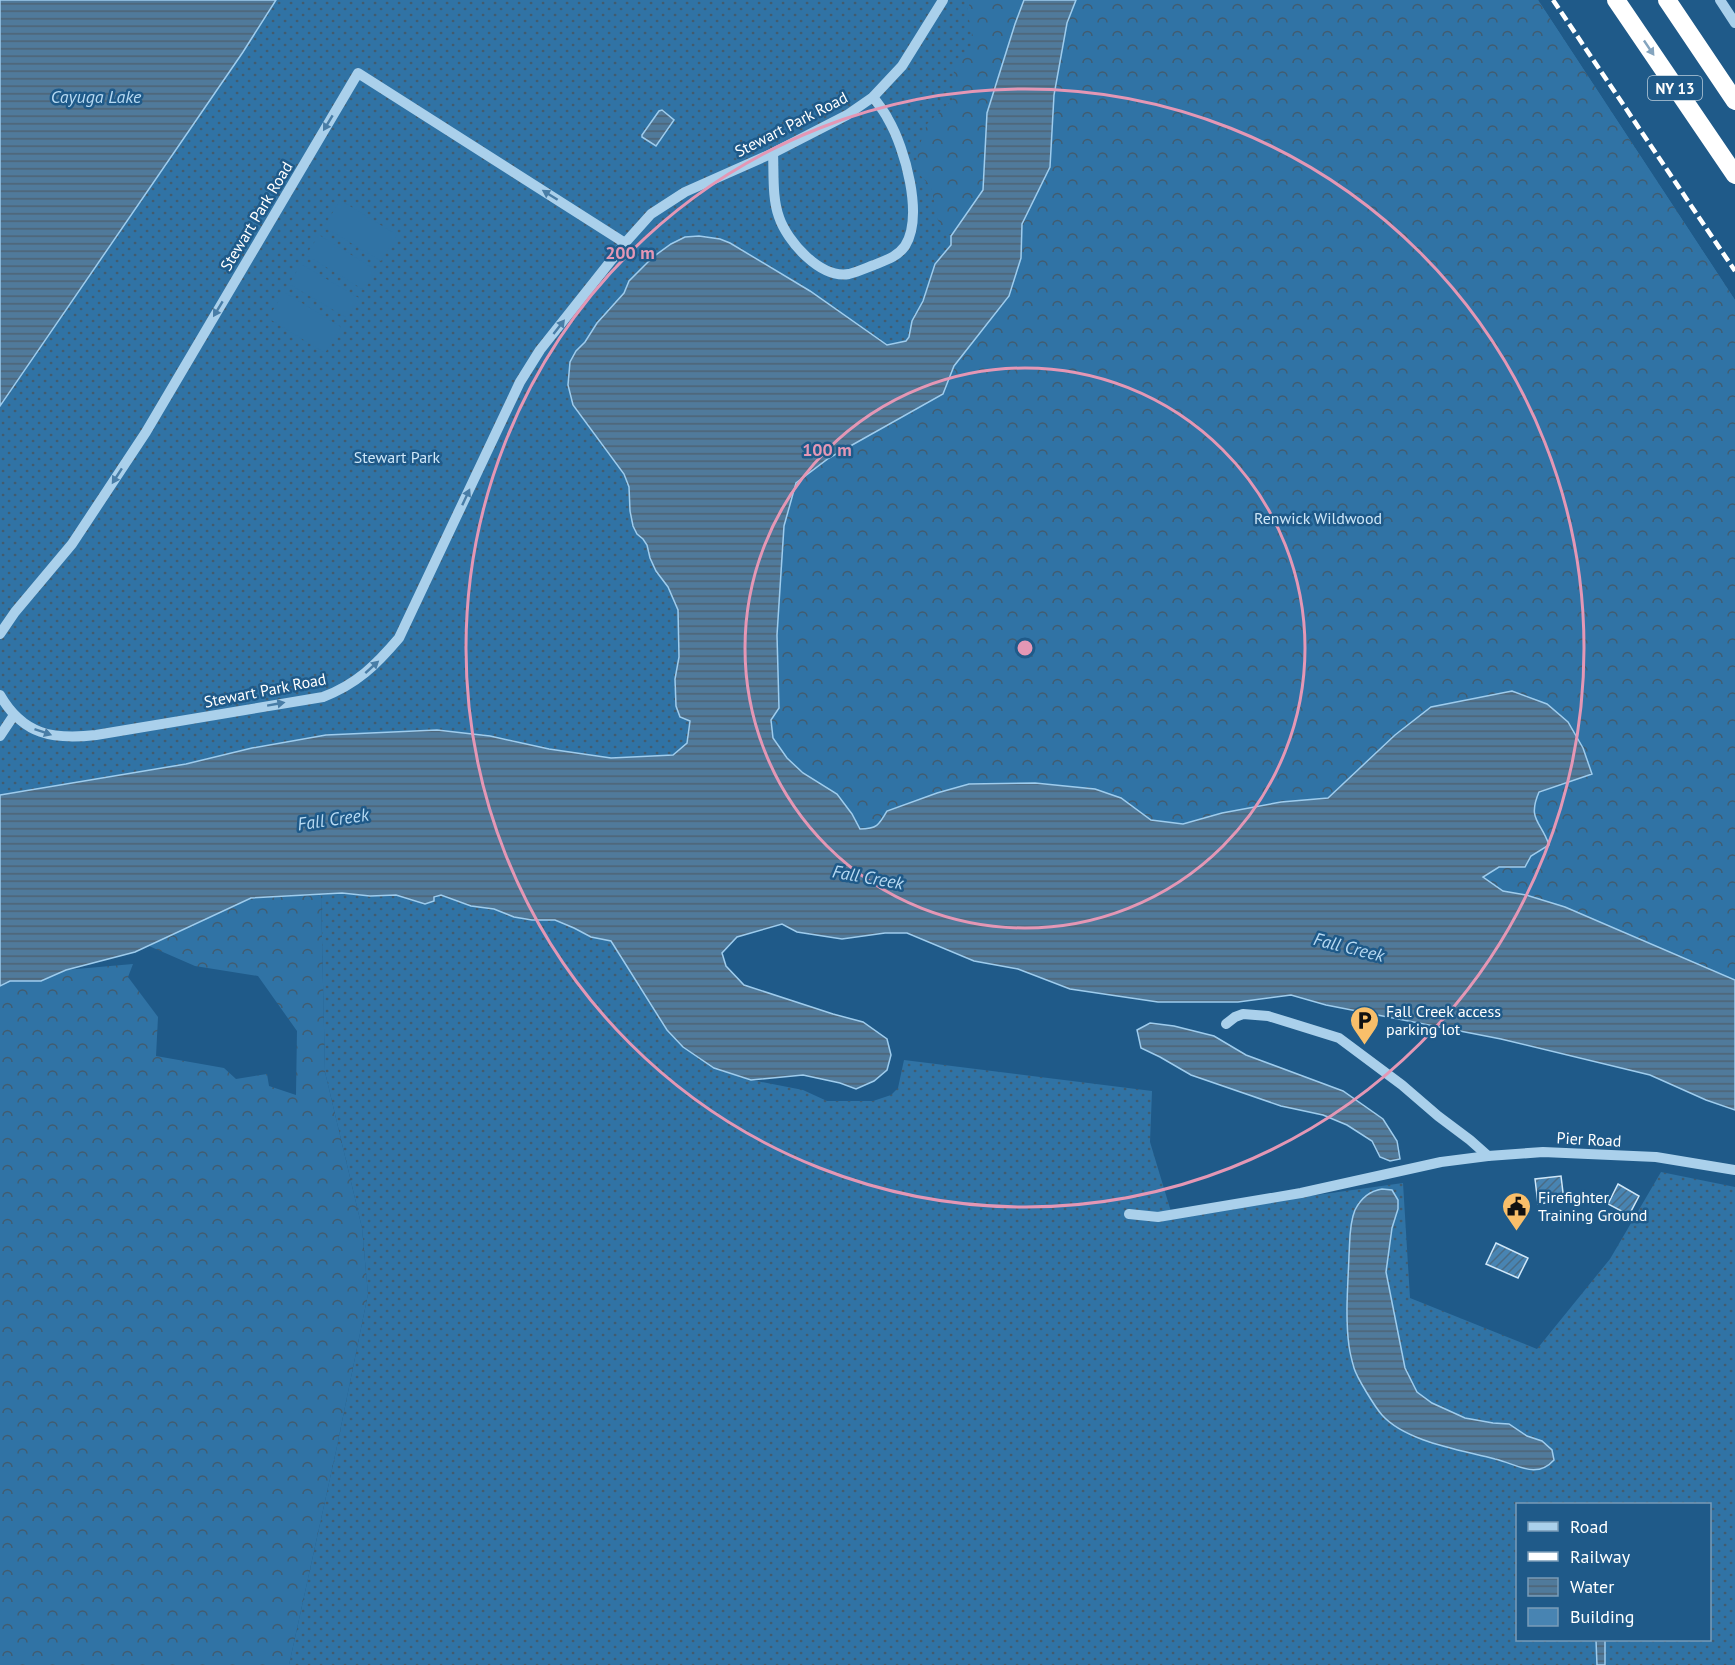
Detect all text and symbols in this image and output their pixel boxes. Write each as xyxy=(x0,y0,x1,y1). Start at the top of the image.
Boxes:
one-way arrow xyxy=(1643,40,1655,56)
road number: NY 13 xyxy=(1648,76,1702,100)
water label: Cayuga Lake xyxy=(51,85,142,108)
street label: Stewart Park Road xyxy=(731,87,851,161)
one-way arrow xyxy=(323,115,333,132)
street label: Stewart Park Road xyxy=(215,158,297,274)
one-way arrow xyxy=(542,190,558,201)
text: 200 m xyxy=(605,241,655,264)
one-way arrow xyxy=(213,301,224,317)
one-way arrow xyxy=(552,319,564,334)
text: 100 m xyxy=(802,438,852,461)
park label: Stewart Park xyxy=(354,447,441,467)
one-way arrow xyxy=(112,468,123,484)
one-way arrow xyxy=(461,489,470,506)
park label: Renwick Wildwood xyxy=(1254,508,1382,528)
centre of rings xyxy=(1015,638,1035,658)
one-way arrow xyxy=(365,660,379,674)
street label: Stewart Park Road xyxy=(202,668,328,712)
one-way arrow xyxy=(267,700,286,709)
one-way arrow xyxy=(34,727,52,737)
water label: Fall Creek xyxy=(296,802,371,835)
water label: Fall Creek xyxy=(831,859,906,895)
water label: Fall Creek xyxy=(1311,927,1388,967)
place label: Fall Creek access parking lot xyxy=(1386,1001,1501,1039)
parking icon: Fall Creek access parking lot xyxy=(1349,1004,1381,1046)
street label: Pier Road xyxy=(1556,1127,1622,1151)
place label: Firefighter Training Ground xyxy=(1538,1187,1647,1225)
public building icon: Firefighter Training Ground xyxy=(1501,1190,1533,1232)
legend xyxy=(1516,1503,1711,1641)
text: Road xyxy=(1570,1515,1608,1538)
text: Railway xyxy=(1570,1545,1631,1568)
text: Water xyxy=(1570,1575,1614,1598)
text: Building xyxy=(1570,1605,1634,1628)

